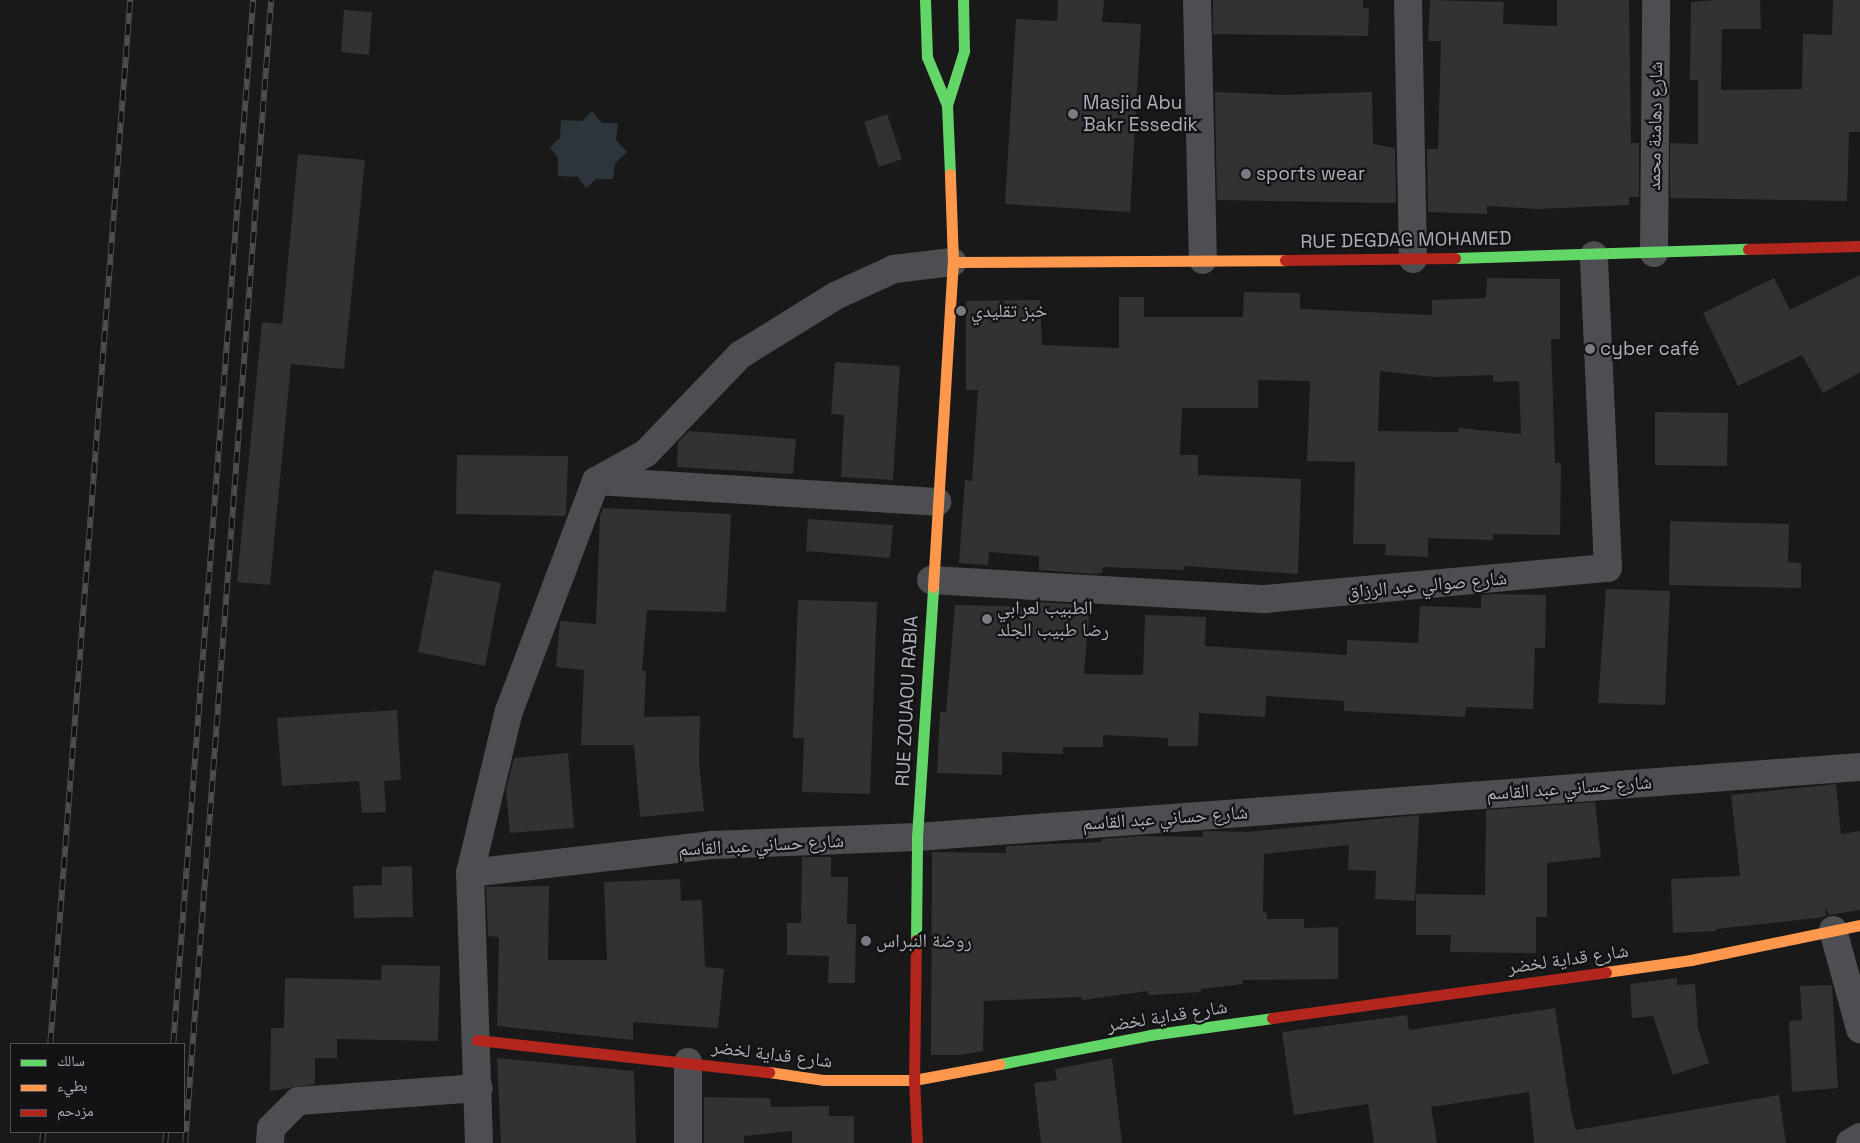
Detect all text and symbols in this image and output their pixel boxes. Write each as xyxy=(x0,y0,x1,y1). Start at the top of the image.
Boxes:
street label: شارع دهامنة محمد xyxy=(1642,61,1668,191)
place label: Masjid Abu Bakr Essedik xyxy=(1083,92,1198,136)
marker: Masjid Abu Bakr Essedik xyxy=(1067,108,1079,120)
place label: sports wear xyxy=(1256,163,1365,185)
marker: sports wear xyxy=(1240,168,1252,180)
street label: RUE DEGDAG MOHAMED xyxy=(1300,227,1512,253)
place label: خبز تقليدي xyxy=(971,300,1047,322)
marker: خبز تقليدي xyxy=(955,305,967,317)
place label: cyber café xyxy=(1600,338,1699,360)
marker: cyber café xyxy=(1584,343,1596,355)
street label: شارع صوالي عبد الرزاق xyxy=(1346,567,1508,603)
place label: الطبيب لعرابي رضا طبيب الجلد xyxy=(997,597,1109,641)
marker: الطبيب لعرابي رضا طبيب الجلد xyxy=(981,613,993,625)
street label: RUE ZOUAOU RABIA xyxy=(891,615,923,787)
street label: شارع حساني عبد القاسم xyxy=(1485,771,1653,805)
street label: شارع حساني عبد القاسم xyxy=(1081,801,1249,835)
street label: شارع حساني عبد القاسم xyxy=(678,829,844,861)
place label: روضة النبراس xyxy=(876,930,972,952)
marker: روضة النبراس xyxy=(860,935,872,947)
street label: شارع قداية لخضر xyxy=(1506,939,1630,979)
street label: شارع قداية لخضر xyxy=(1105,995,1229,1037)
street label: شارع قداية لخضر xyxy=(710,1035,834,1073)
legend xyxy=(10,1043,185,1133)
text: سالك xyxy=(57,1051,85,1070)
text: بطيء xyxy=(57,1076,87,1095)
text: مزدحم xyxy=(57,1101,94,1120)

